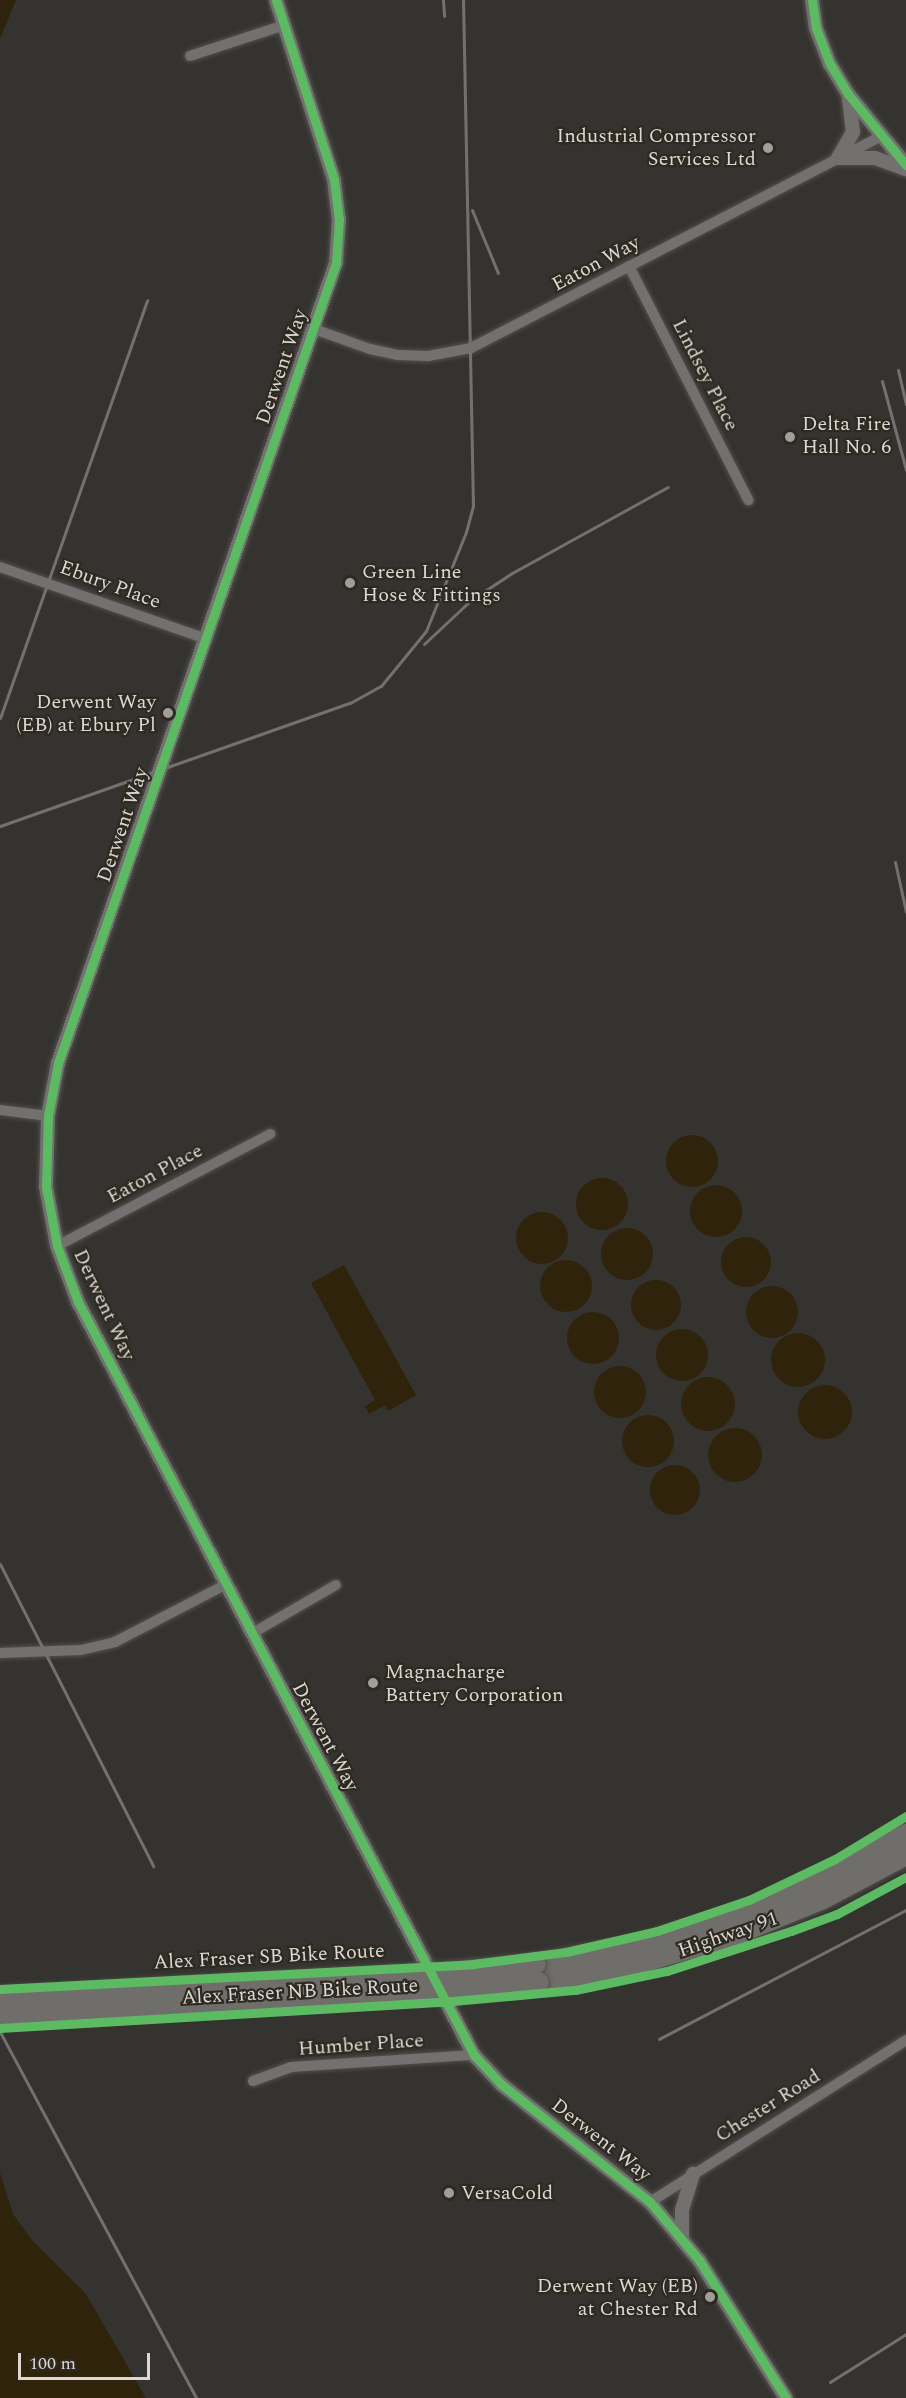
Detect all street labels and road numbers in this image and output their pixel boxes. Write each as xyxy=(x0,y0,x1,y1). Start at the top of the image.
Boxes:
street label: Eaton Way xyxy=(548,231,644,297)
street label: Derwent Way xyxy=(251,306,313,428)
street label: Lindsey Place xyxy=(667,315,743,435)
street label: Ebury Place xyxy=(56,556,164,614)
street label: Derwent Way xyxy=(92,764,154,886)
street label: Eaton Place xyxy=(103,1139,207,1209)
street label: Derwent Way xyxy=(68,1246,140,1364)
street label: Derwent Way xyxy=(286,1678,364,1796)
street label: Highway 91 xyxy=(675,1907,781,1963)
street label: Alex Fraser SB Bike Route xyxy=(153,1939,385,1975)
street label: Alex Fraser NB Bike Route xyxy=(181,1974,419,2010)
street label: Humber Place xyxy=(297,2029,425,2061)
street label: Chester Road xyxy=(711,2064,825,2148)
street label: Derwent Way xyxy=(546,2094,656,2186)

